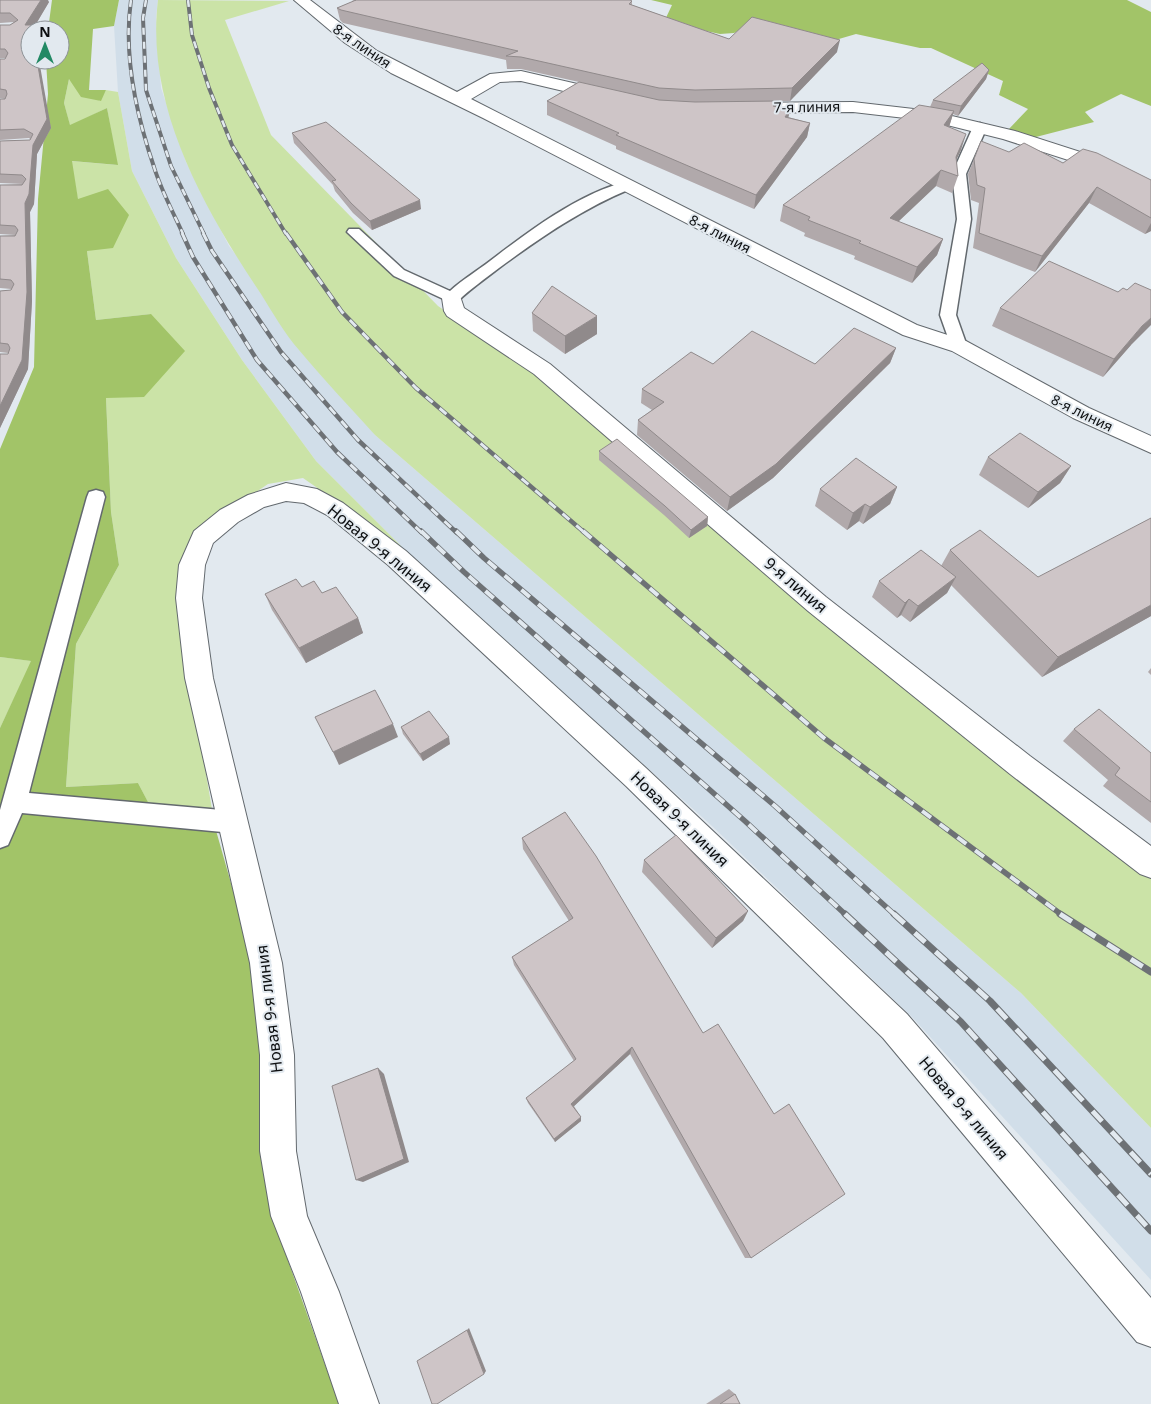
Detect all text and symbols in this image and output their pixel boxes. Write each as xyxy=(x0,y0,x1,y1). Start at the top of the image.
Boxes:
street label: 8-я линия xyxy=(329,19,395,72)
north arrow xyxy=(20,20,70,70)
text: N xyxy=(39,22,51,41)
street label: 7-я линия xyxy=(774,96,840,117)
street label: 8-я линия xyxy=(686,210,754,257)
street label: 8-я линия xyxy=(1048,389,1116,436)
street label: Новая 9-я линия xyxy=(323,499,437,597)
street label: 9-я линия xyxy=(760,552,832,618)
street label: Новая 9-я линия xyxy=(626,766,734,872)
street label: Новая 9-я линия xyxy=(250,944,288,1074)
street label: Новая 9-я линия xyxy=(914,1052,1014,1164)

